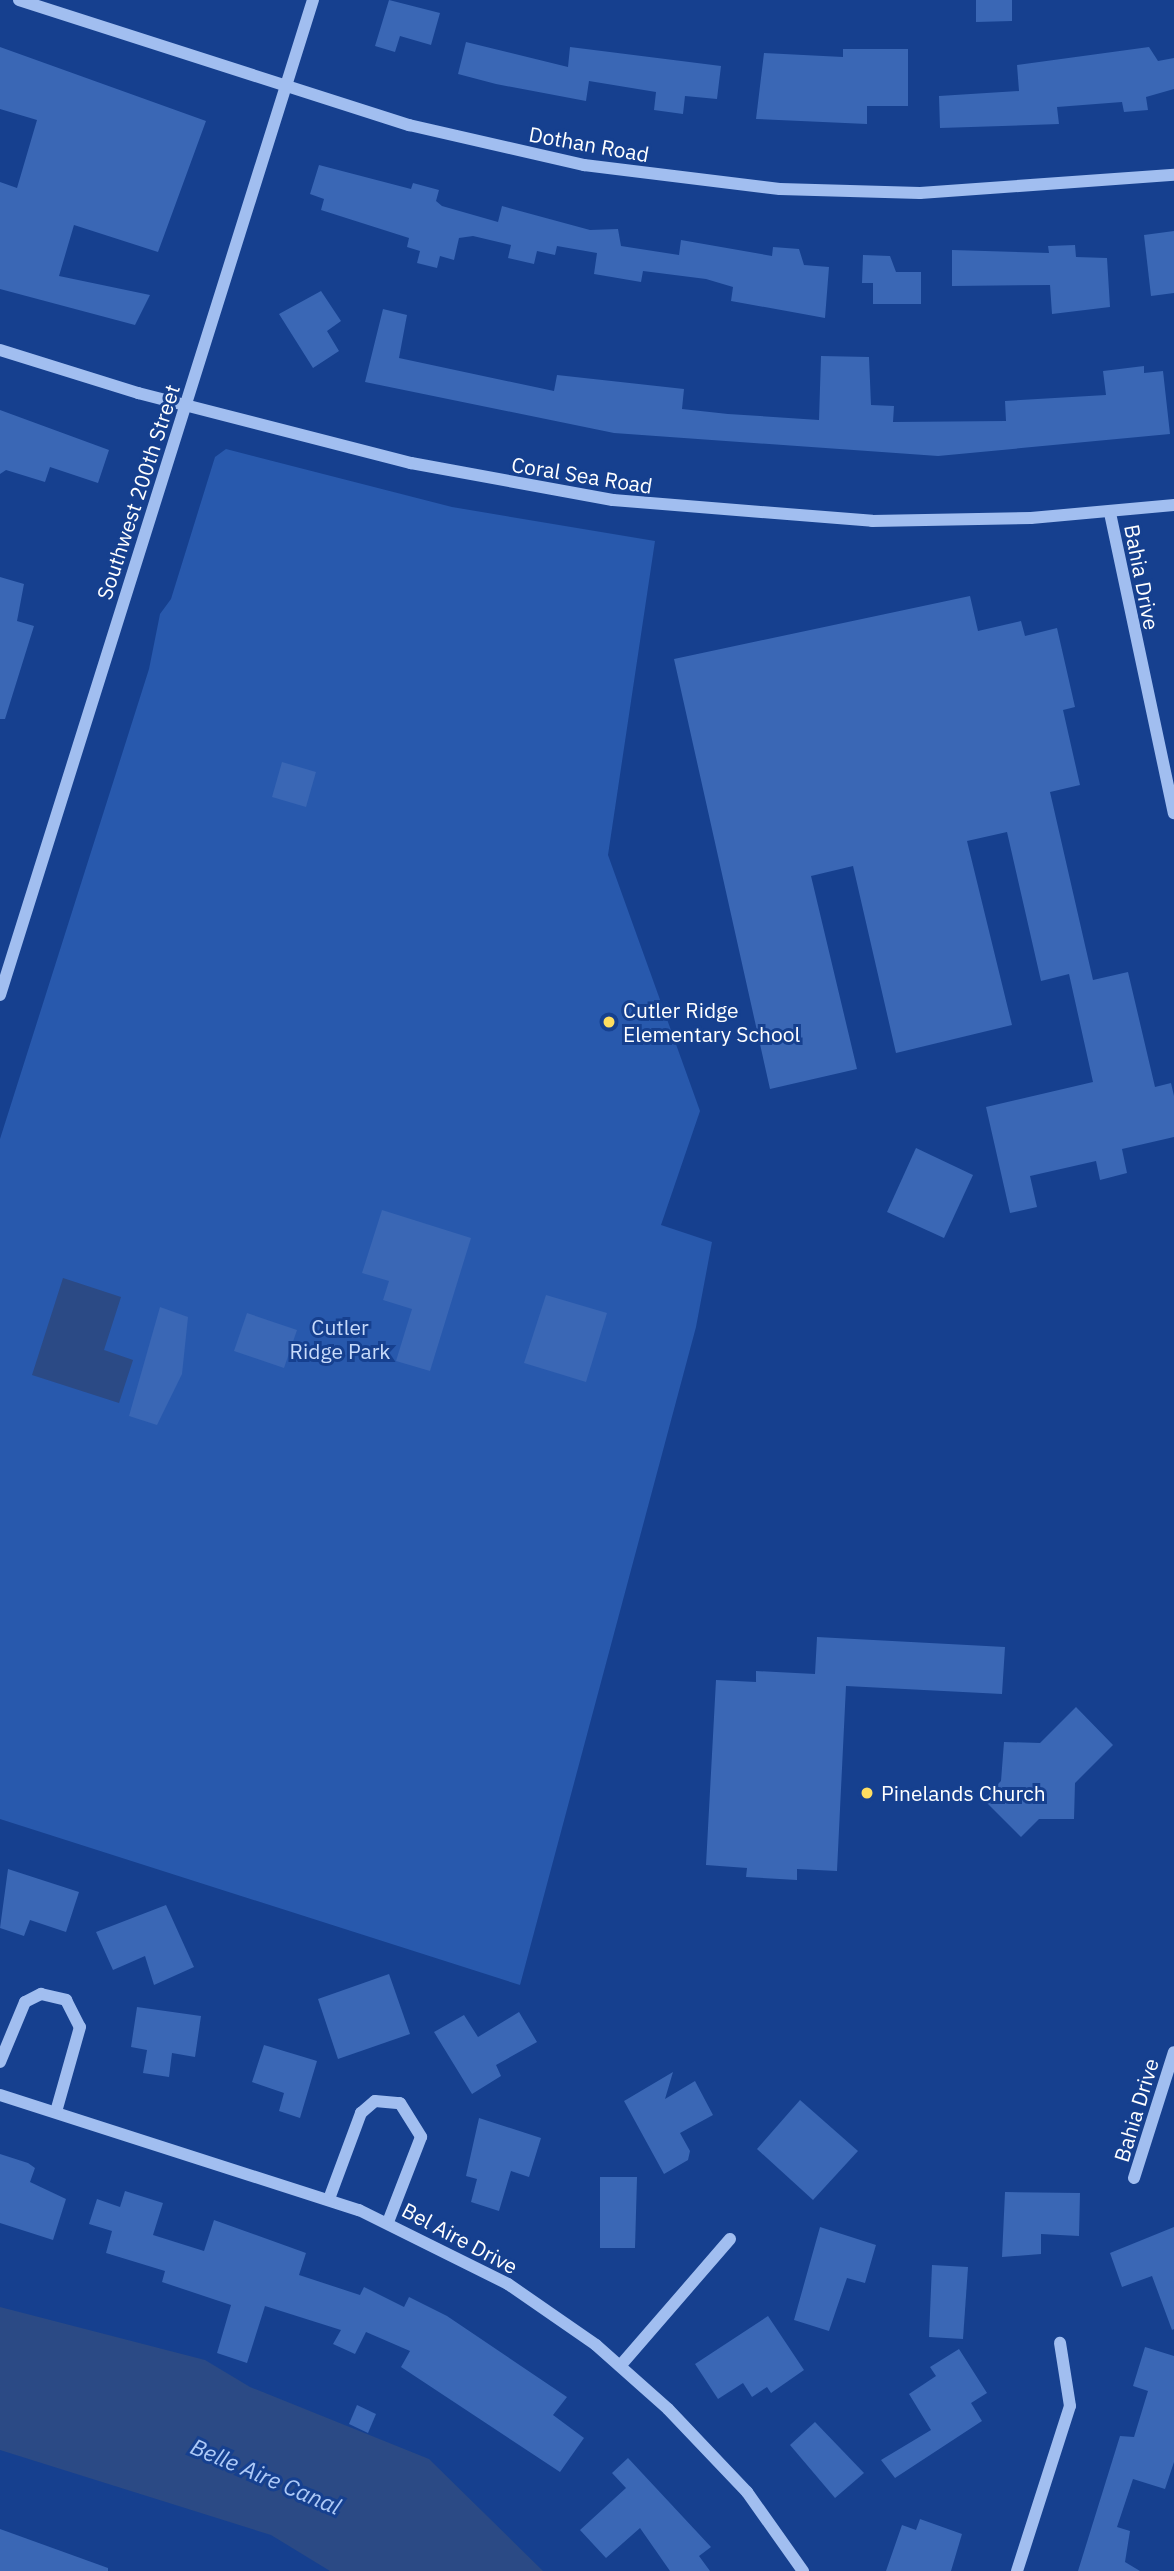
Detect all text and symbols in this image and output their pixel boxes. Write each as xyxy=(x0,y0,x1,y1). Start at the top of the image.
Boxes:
street label: Dothan Road xyxy=(527,121,651,167)
street label: Southwest 200th Street xyxy=(91,381,185,603)
street label: Coral Sea Road xyxy=(510,451,654,499)
street label: Bahia Drive xyxy=(1119,522,1165,632)
place label: Cutler Ridge Elementary School xyxy=(623,997,800,1047)
marker: Cutler Ridge Elementary School xyxy=(601,1014,617,1030)
park label: Cutler Ridge Park xyxy=(290,1314,390,1364)
place label: Pinelands Church xyxy=(881,1780,1046,1806)
marker: Pinelands Church xyxy=(859,1785,875,1801)
street label: Bahia Drive xyxy=(1108,2055,1164,2165)
street label: Bel Aire Drive xyxy=(398,2197,522,2279)
water label: Belle Aire Canal xyxy=(187,2432,345,2520)

